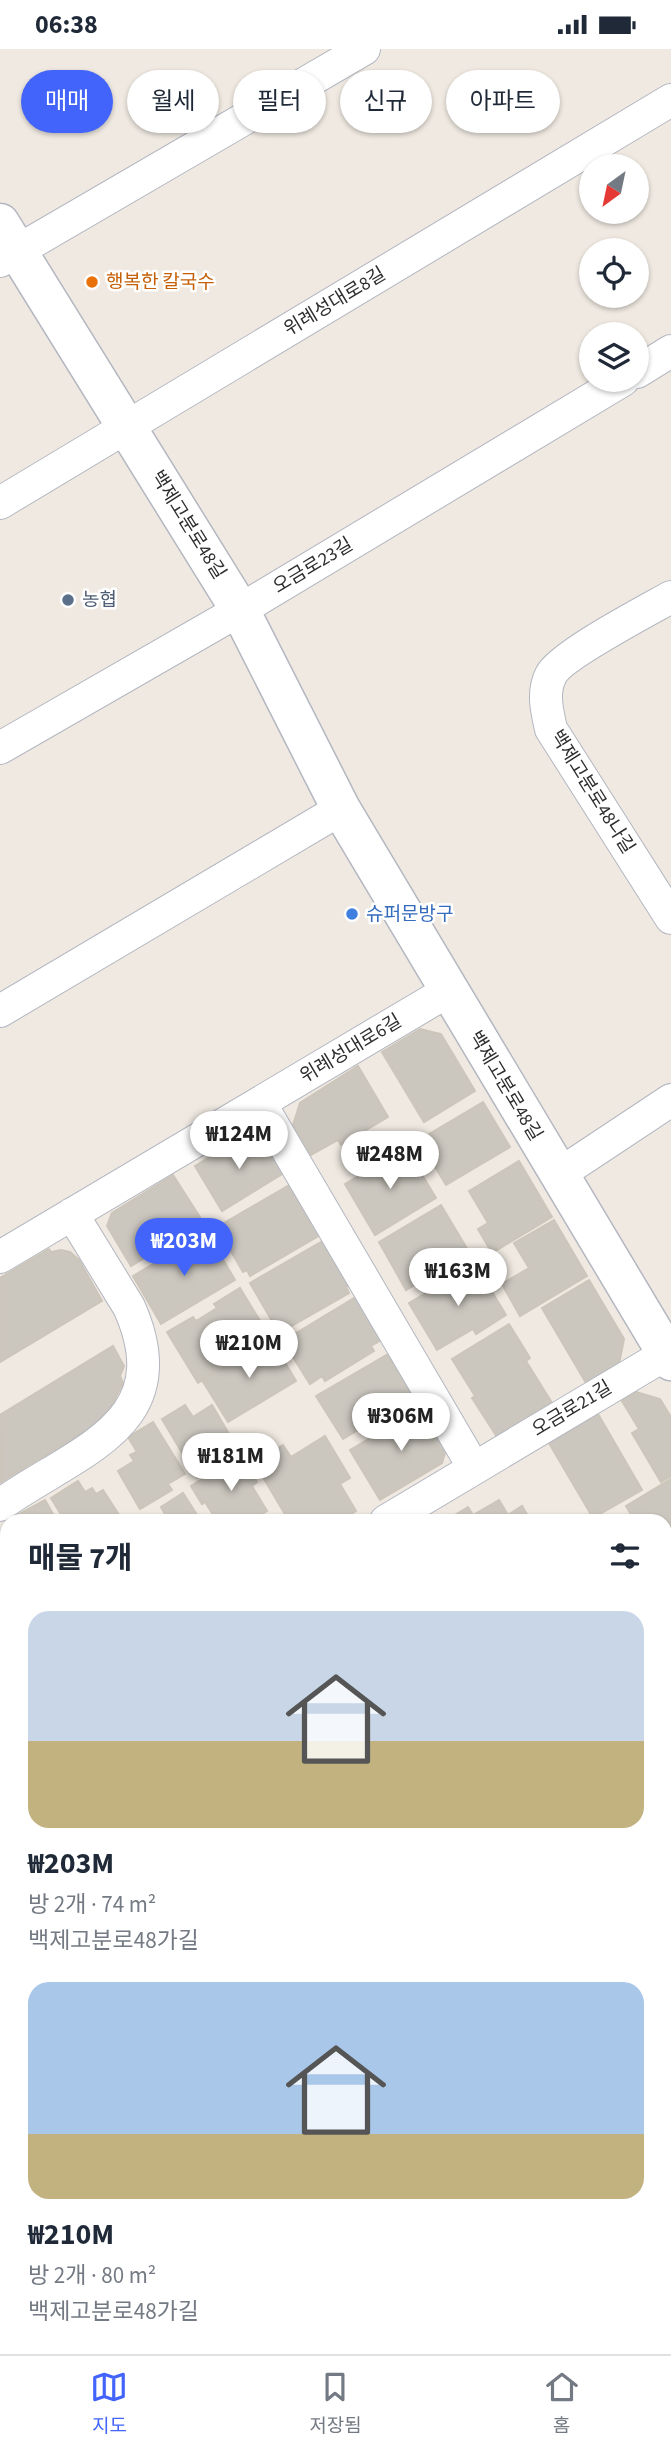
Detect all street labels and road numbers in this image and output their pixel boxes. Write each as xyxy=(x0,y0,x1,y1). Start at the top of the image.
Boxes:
street label: 위례성대로8길 xyxy=(279,261,391,343)
street label: 백제고분로48길 xyxy=(144,465,232,585)
street label: 오금로23길 xyxy=(268,532,358,600)
street label: 백제고분로48나길 xyxy=(543,725,641,859)
street label: 위례성대로6길 xyxy=(295,1008,407,1090)
street label: 백제고분로48길 xyxy=(462,1026,548,1146)
street label: 오금로21길 xyxy=(527,1375,617,1443)

